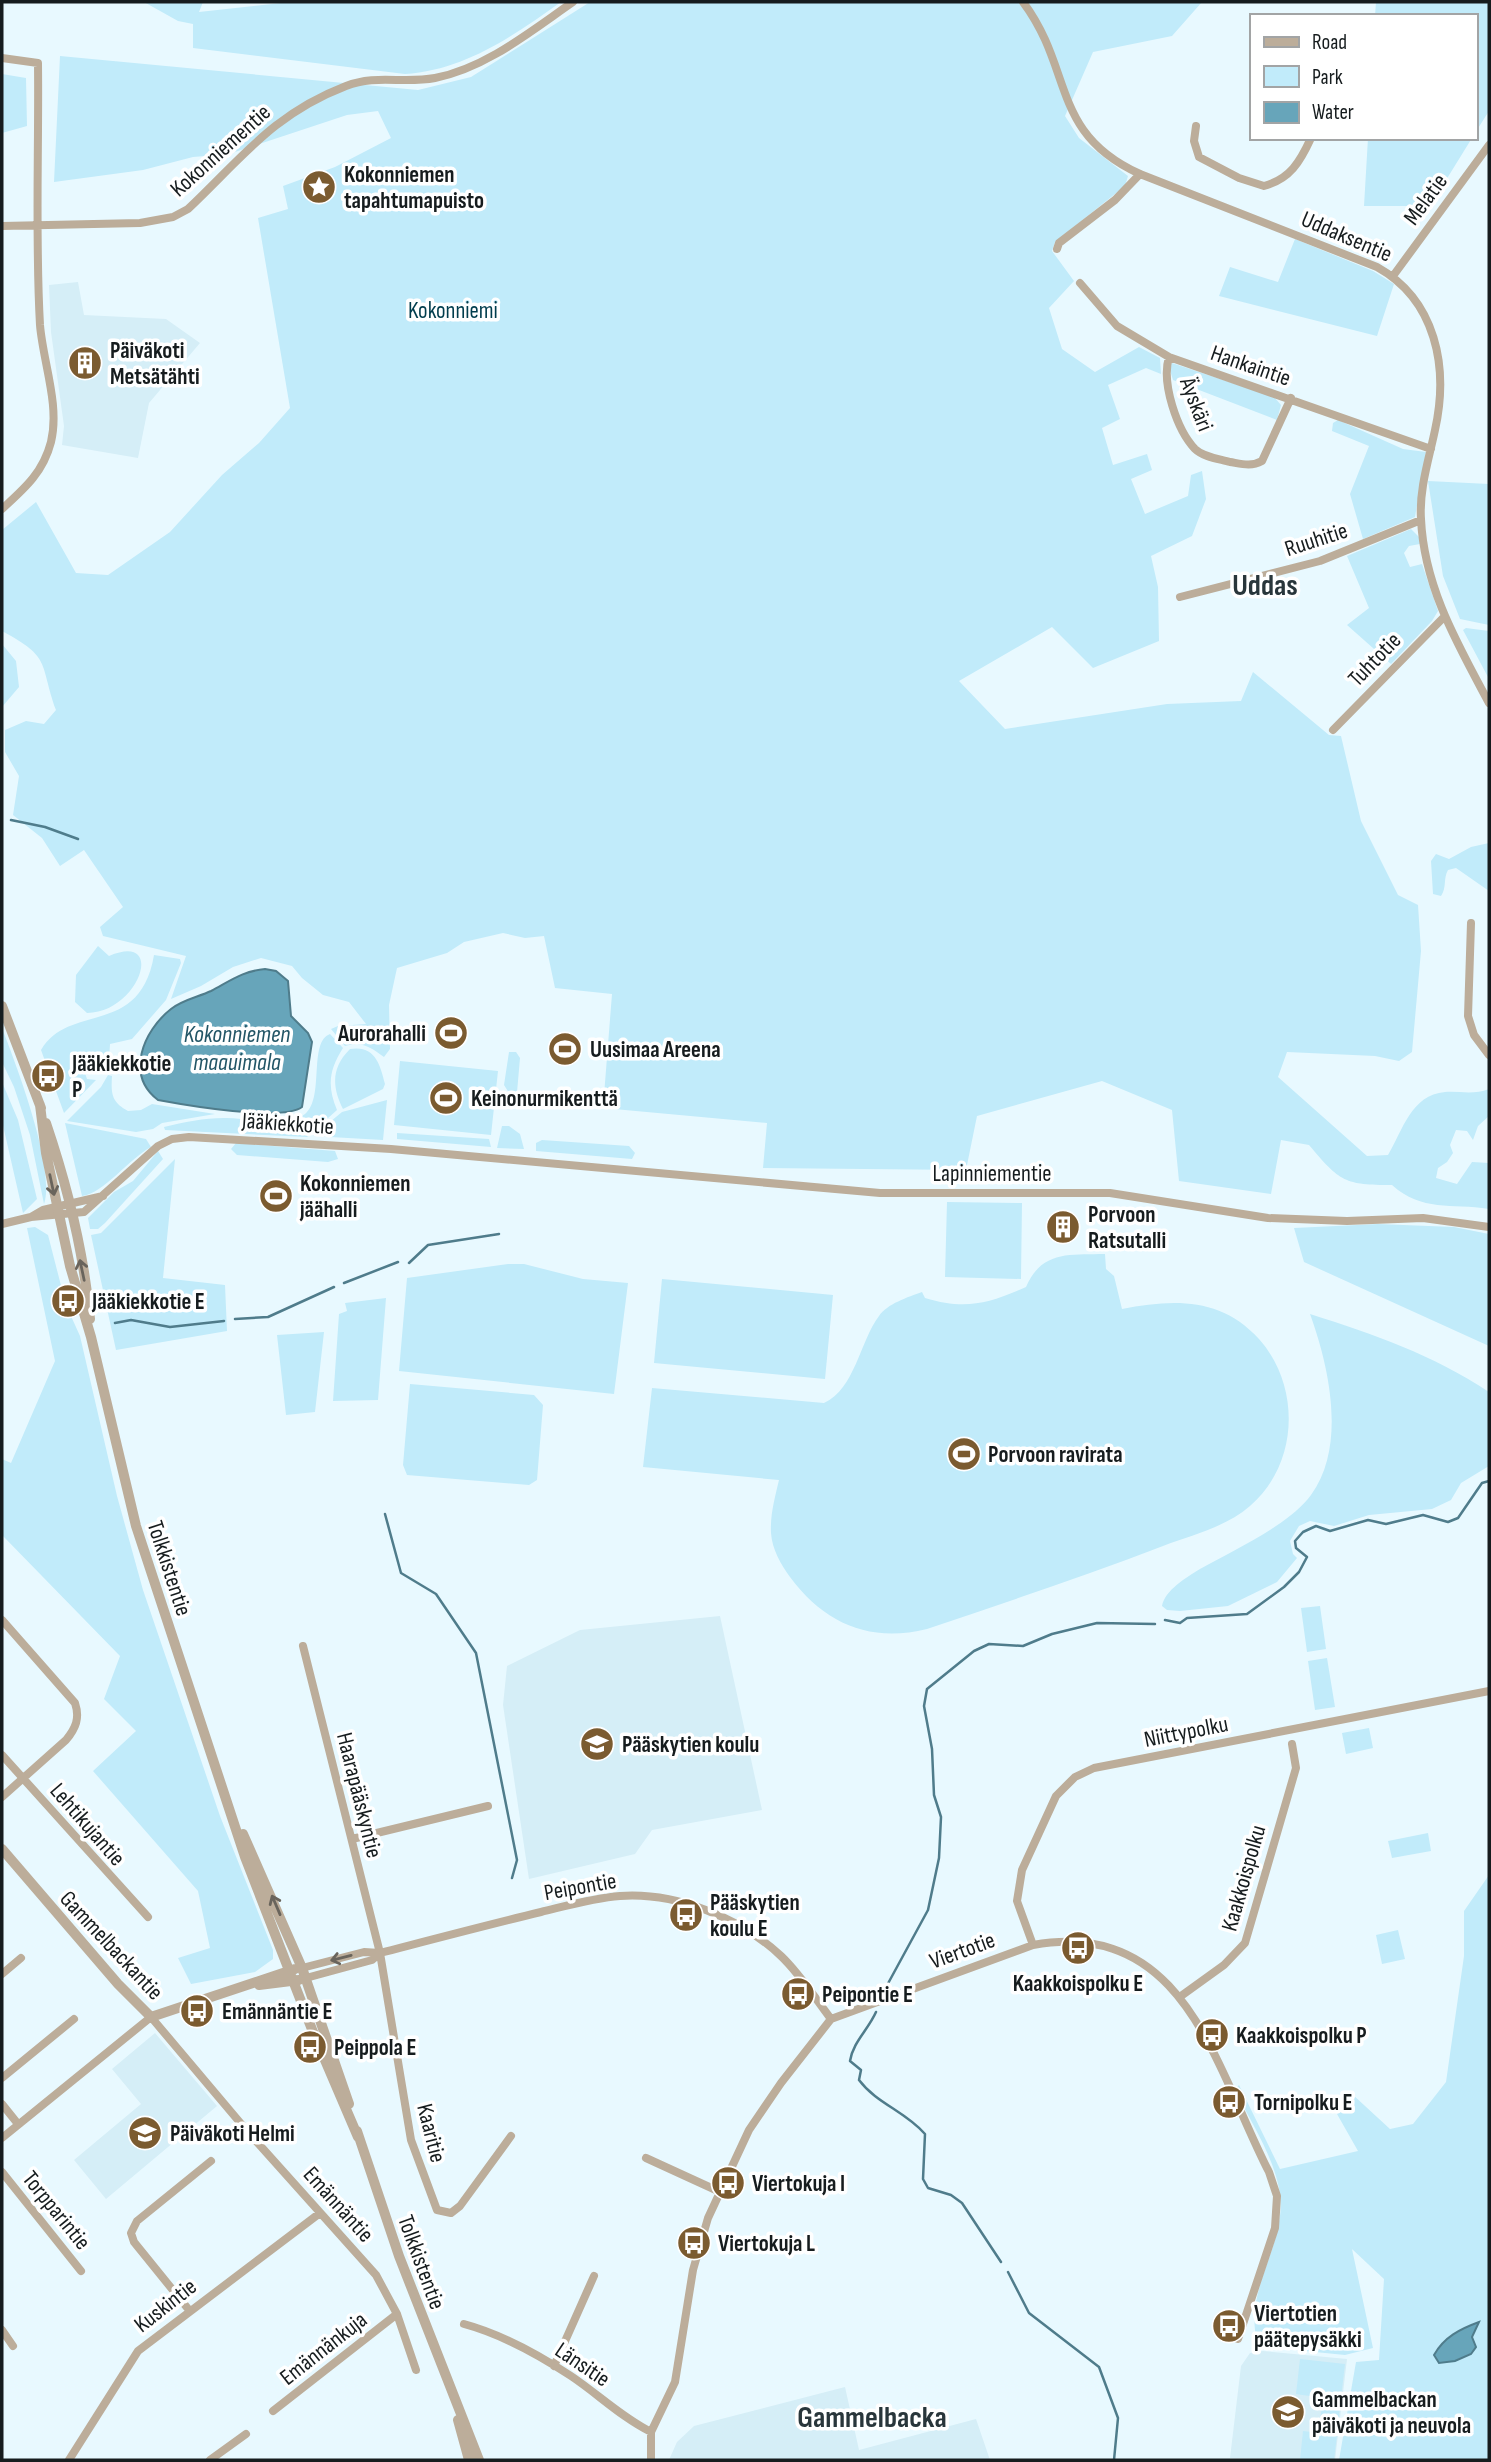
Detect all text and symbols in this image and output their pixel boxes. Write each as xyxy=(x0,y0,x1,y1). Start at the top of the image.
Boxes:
legend xyxy=(1250,14,1477,140)
text: Road xyxy=(1312,30,1347,55)
text: Park xyxy=(1312,65,1343,90)
street label: Kokonniementie xyxy=(165,98,277,203)
text: Water xyxy=(1312,100,1354,125)
place label: Kokonniemen tapahtumapuisto xyxy=(344,161,484,215)
place icon: Kokonniemen tapahtumapuisto xyxy=(300,168,338,206)
street label: Melatie xyxy=(1398,168,1454,231)
street label: Uddaksentie xyxy=(1297,205,1396,269)
park label: Kokonniemi xyxy=(408,297,498,325)
place label: Päiväkoti Metsätähti xyxy=(110,337,200,391)
street label: Hankaintie xyxy=(1207,339,1294,393)
building icon: Päiväkoti Metsätähti xyxy=(66,344,104,382)
street label: Äyskäri xyxy=(1173,373,1219,435)
street label: Ruuhitie xyxy=(1281,517,1351,563)
district label: Uddas xyxy=(1232,568,1298,604)
street label: Tuhtotie xyxy=(1342,627,1407,693)
sports icon: Aurorahalli xyxy=(432,1014,470,1052)
water label: Kokonniemen maauimala xyxy=(184,1020,290,1077)
place label: Aurorahalli xyxy=(337,1020,426,1048)
sports icon: Uusimaa Areena xyxy=(546,1030,584,1068)
place label: Uusimaa Areena xyxy=(590,1036,721,1064)
place label: Jääkiekkotie P xyxy=(71,1050,171,1104)
bus stop icon: Jääkiekkotie P xyxy=(29,1057,67,1095)
sports icon: Keinonurmikenttä xyxy=(427,1079,465,1117)
place label: Keinonurmikenttä xyxy=(471,1085,618,1113)
street label: Jääkiekkotie xyxy=(240,1107,335,1141)
street label: Lapinniementie xyxy=(933,1160,1051,1188)
place label: Kokonniemen jäähalli xyxy=(299,1170,410,1224)
one-way arrow xyxy=(46,1173,60,1196)
sports icon: Kokonniemen jäähalli xyxy=(257,1177,295,1215)
place label: Porvoon Ratsutalli xyxy=(1088,1201,1166,1255)
building icon: Porvoon Ratsutalli xyxy=(1044,1208,1082,1246)
one-way arrow xyxy=(75,1259,89,1282)
bus stop icon: Jääkiekkotie E xyxy=(49,1282,87,1320)
place label: Jääkiekkotie E xyxy=(91,1288,205,1316)
sports icon: Porvoon ravirata xyxy=(945,1435,983,1473)
place label: Porvoon ravirata xyxy=(988,1441,1123,1469)
street label: Tolkkistentie xyxy=(141,1517,198,1619)
street label: Niittypolku xyxy=(1142,1710,1231,1754)
school or university icon: Pääskytien koulu xyxy=(578,1725,616,1763)
street label: Haarapääskyntie xyxy=(330,1730,388,1861)
place label: Pääskytien koulu xyxy=(622,1731,759,1759)
street label: Lehtikujantie xyxy=(44,1777,131,1872)
street label: Kaakkoispolku xyxy=(1215,1822,1272,1935)
street label: Peipontie xyxy=(542,1867,618,1907)
street label: Gammelbackantie xyxy=(54,1885,169,2006)
place label: Pääskytien koulu E xyxy=(710,1889,800,1943)
one-way arrow xyxy=(269,1894,282,1916)
bus stop icon: Pääskytien koulu E xyxy=(667,1896,705,1934)
street label: Viertotie xyxy=(926,1926,999,1976)
bus stop icon: Kaakkoispolku E xyxy=(1059,1929,1097,1967)
one-way arrow xyxy=(330,1952,353,1965)
place label: Kaakkoispolku E xyxy=(1013,1970,1143,1998)
bus stop icon: Peipontie E xyxy=(779,1975,817,2013)
place label: Peipontie E xyxy=(822,1981,913,2009)
bus stop icon: Emännäntie E xyxy=(178,1992,216,2030)
place label: Emännäntie E xyxy=(222,1998,333,2026)
bus stop icon: Kaakkoispolku P xyxy=(1193,2016,1231,2054)
place label: Kaakkoispolku P xyxy=(1236,2022,1367,2050)
bus stop icon: Peippola E xyxy=(291,2028,329,2066)
place label: Peippola E xyxy=(334,2034,416,2062)
bus stop icon: Tornipolku E xyxy=(1210,2083,1248,2121)
place label: Tornipolku E xyxy=(1254,2089,1353,2117)
street label: Kaaritie xyxy=(410,2101,452,2165)
school or university icon: Päiväkoti Helmi xyxy=(126,2114,164,2152)
place label: Päiväkoti Helmi xyxy=(170,2120,295,2148)
street label: Emännäntie xyxy=(297,2161,380,2248)
bus stop icon: Viertokuja I xyxy=(709,2164,747,2202)
street label: Torpparintie xyxy=(16,2166,96,2256)
place label: Viertokuja I xyxy=(752,2170,845,2198)
street label: Tolkkistentie xyxy=(391,2211,451,2313)
bus stop icon: Viertokuja L xyxy=(675,2224,713,2262)
place label: Viertokuja L xyxy=(718,2230,815,2258)
street label: Kuskintie xyxy=(129,2273,202,2339)
place label: Viertotien päätepysäkki xyxy=(1254,2300,1362,2354)
street label: Emännänkuja xyxy=(274,2306,373,2391)
bus stop icon: Viertotien päätepysäkki xyxy=(1210,2307,1248,2345)
street label: Länsitie xyxy=(550,2336,615,2393)
place label: Gammelbackan päiväkoti ja neuvola xyxy=(1312,2386,1471,2440)
school or university icon: Gammelbackan päiväkoti ja neuvola xyxy=(1269,2393,1307,2431)
district label: Gammelbacka xyxy=(797,2400,947,2436)

